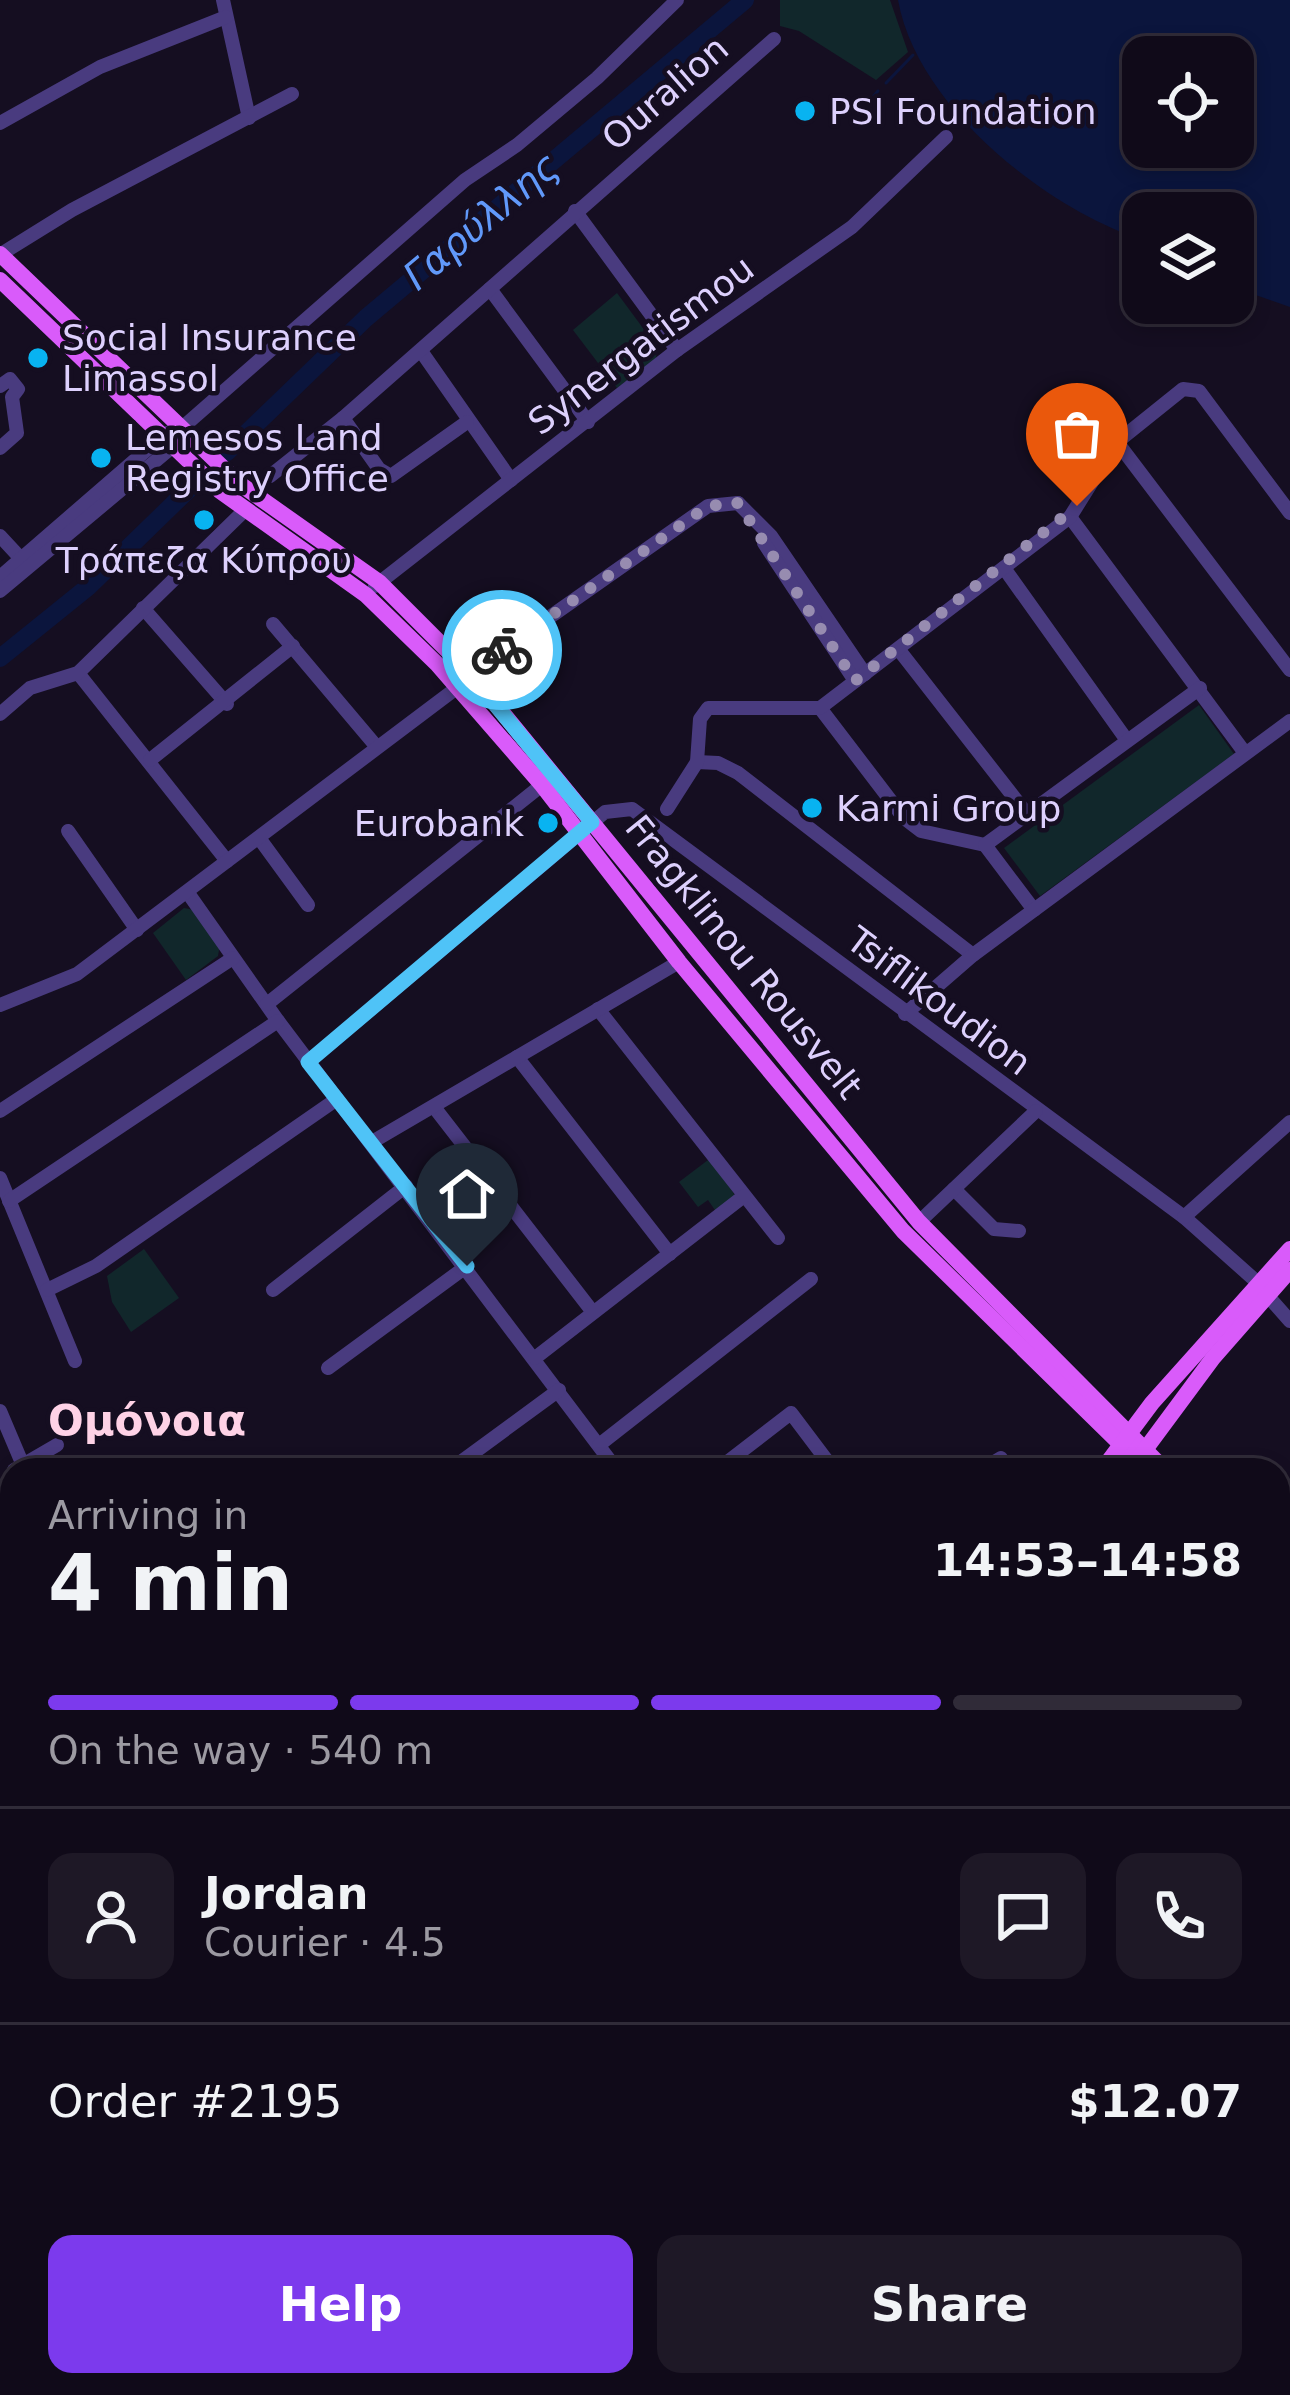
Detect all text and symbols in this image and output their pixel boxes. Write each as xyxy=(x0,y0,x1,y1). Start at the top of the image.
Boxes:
street label: Ouralion xyxy=(594,27,736,159)
map controls xyxy=(1122,36,1254,324)
button: locate xyxy=(1122,36,1254,168)
place label: PSI Foundation xyxy=(829,91,1097,132)
marker: PSI Foundation xyxy=(792,98,818,124)
water label: Γαρύλλης xyxy=(394,143,568,299)
button: layers xyxy=(1122,192,1254,324)
street label: Synergatismou xyxy=(520,247,762,443)
place label: Social Insurance Limassol xyxy=(62,317,357,399)
marker: Social Insurance Limassol xyxy=(25,345,51,371)
pin xyxy=(1026,383,1128,506)
icon: bag xyxy=(1044,401,1110,467)
place label: Lemesos Land Registry Office xyxy=(125,417,389,499)
marker: Lemesos Land Registry Office xyxy=(88,445,114,471)
marker: Τράπεζα Κύπρου xyxy=(191,507,217,533)
place label: Τράπεζα Κύπρου xyxy=(55,540,352,581)
courier xyxy=(442,590,562,710)
icon: bike xyxy=(469,617,535,683)
place label: Karmi Group xyxy=(836,788,1061,829)
marker: Karmi Group xyxy=(799,795,825,821)
place label: Eurobank xyxy=(354,803,524,844)
street label: Fragklinou Rousvelt xyxy=(617,807,871,1107)
marker: Eurobank xyxy=(535,810,561,836)
street label: Tsiflikoudion xyxy=(838,918,1039,1083)
pin xyxy=(416,1143,518,1266)
icon: home xyxy=(434,1161,500,1227)
district label: Ομόνοια xyxy=(48,1396,246,1445)
text: Arriving in xyxy=(48,1493,248,1538)
text: 14:53–14:58 xyxy=(933,1534,1242,1587)
text: 4 min xyxy=(48,1538,293,1628)
text: On the way · 540 m xyxy=(48,1728,433,1773)
button: person xyxy=(48,1853,174,1979)
button: chat xyxy=(960,1853,1086,1979)
button: phone xyxy=(1116,1853,1242,1979)
text: Jordan xyxy=(204,1867,368,1920)
text: Courier · 4.5 xyxy=(204,1920,446,1965)
text: Order #2195 xyxy=(48,2075,342,2128)
text: $12.07 xyxy=(1068,2075,1242,2128)
button: Help xyxy=(48,2235,633,2373)
button: Share xyxy=(657,2235,1242,2373)

